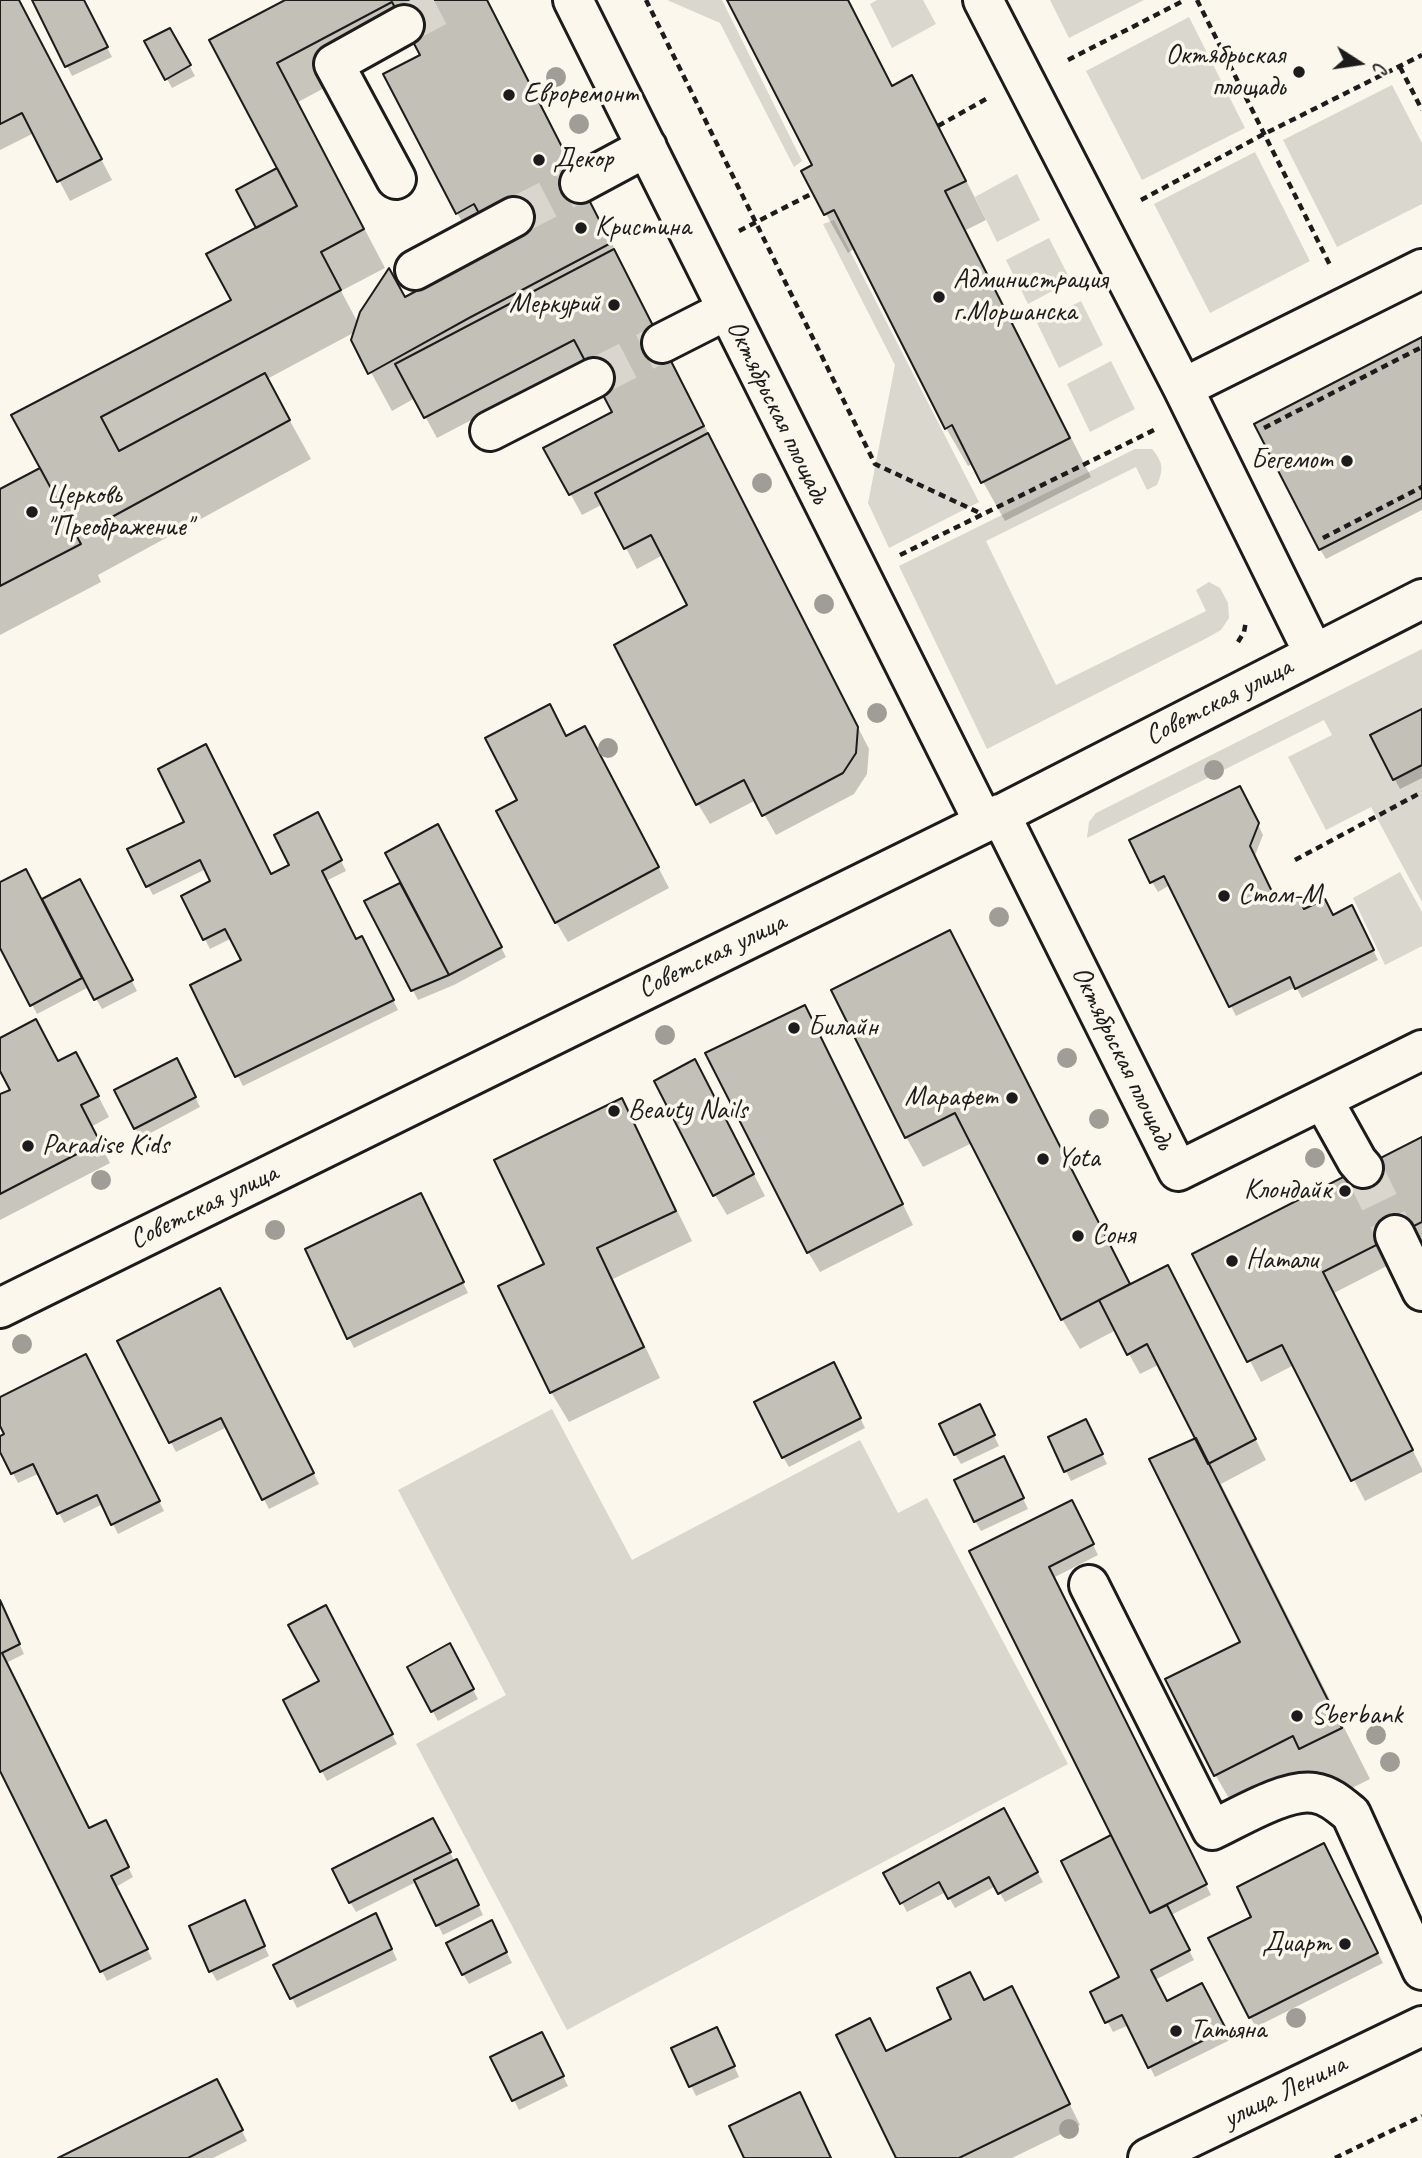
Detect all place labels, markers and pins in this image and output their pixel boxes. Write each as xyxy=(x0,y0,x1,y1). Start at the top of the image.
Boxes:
place label: Октябрьская площадь xyxy=(1166,39,1285,105)
marker: Октябрьская площадь xyxy=(1291,64,1307,80)
place label: Евроремонт xyxy=(523,78,638,112)
marker: Евроремонт xyxy=(501,87,517,103)
place label: Декор xyxy=(553,143,613,177)
marker: Декор xyxy=(531,152,547,168)
place label: Кристина xyxy=(595,211,691,245)
marker: Кристина xyxy=(573,220,589,236)
place label: Администрация г.Моршанска xyxy=(953,264,1107,330)
place label: Меркурий xyxy=(509,288,600,322)
marker: Администрация г.Моршанска xyxy=(931,289,947,305)
marker: Меркурий xyxy=(606,297,622,313)
place label: Бегемот xyxy=(1251,444,1333,478)
marker: Бегемот xyxy=(1339,453,1355,469)
place label: Церковь "Преображение" xyxy=(46,479,192,545)
marker: Церковь "Преображение" xyxy=(24,504,40,520)
place label: Стом-М xyxy=(1238,879,1322,913)
marker: Стом-М xyxy=(1216,888,1232,904)
place label: Билайн xyxy=(808,1011,878,1045)
marker: Билайн xyxy=(786,1020,802,1036)
place label: Марафет xyxy=(905,1081,998,1115)
marker: Марафет xyxy=(1004,1090,1020,1106)
place label: Beauty Nails xyxy=(628,1094,747,1128)
marker: Beauty Nails xyxy=(606,1103,622,1119)
place label: Paradise Kids xyxy=(42,1129,169,1163)
marker: Paradise Kids xyxy=(20,1138,36,1154)
place label: Yota xyxy=(1057,1142,1100,1176)
marker: Yota xyxy=(1035,1151,1051,1167)
place label: Клондайк xyxy=(1244,1174,1331,1208)
marker: Клондайк xyxy=(1337,1183,1353,1199)
place label: Соня xyxy=(1092,1219,1135,1253)
marker: Соня xyxy=(1070,1228,1086,1244)
place label: Натали xyxy=(1246,1244,1318,1278)
marker: Натали xyxy=(1224,1253,1240,1269)
place label: Sberbank xyxy=(1311,1699,1402,1733)
marker: Sberbank xyxy=(1289,1708,1305,1724)
place label: Диарт xyxy=(1262,1927,1331,1961)
marker: Диарт xyxy=(1337,1936,1353,1952)
place label: Татьяна xyxy=(1190,2014,1266,2048)
marker: Татьяна xyxy=(1168,2023,1184,2039)

